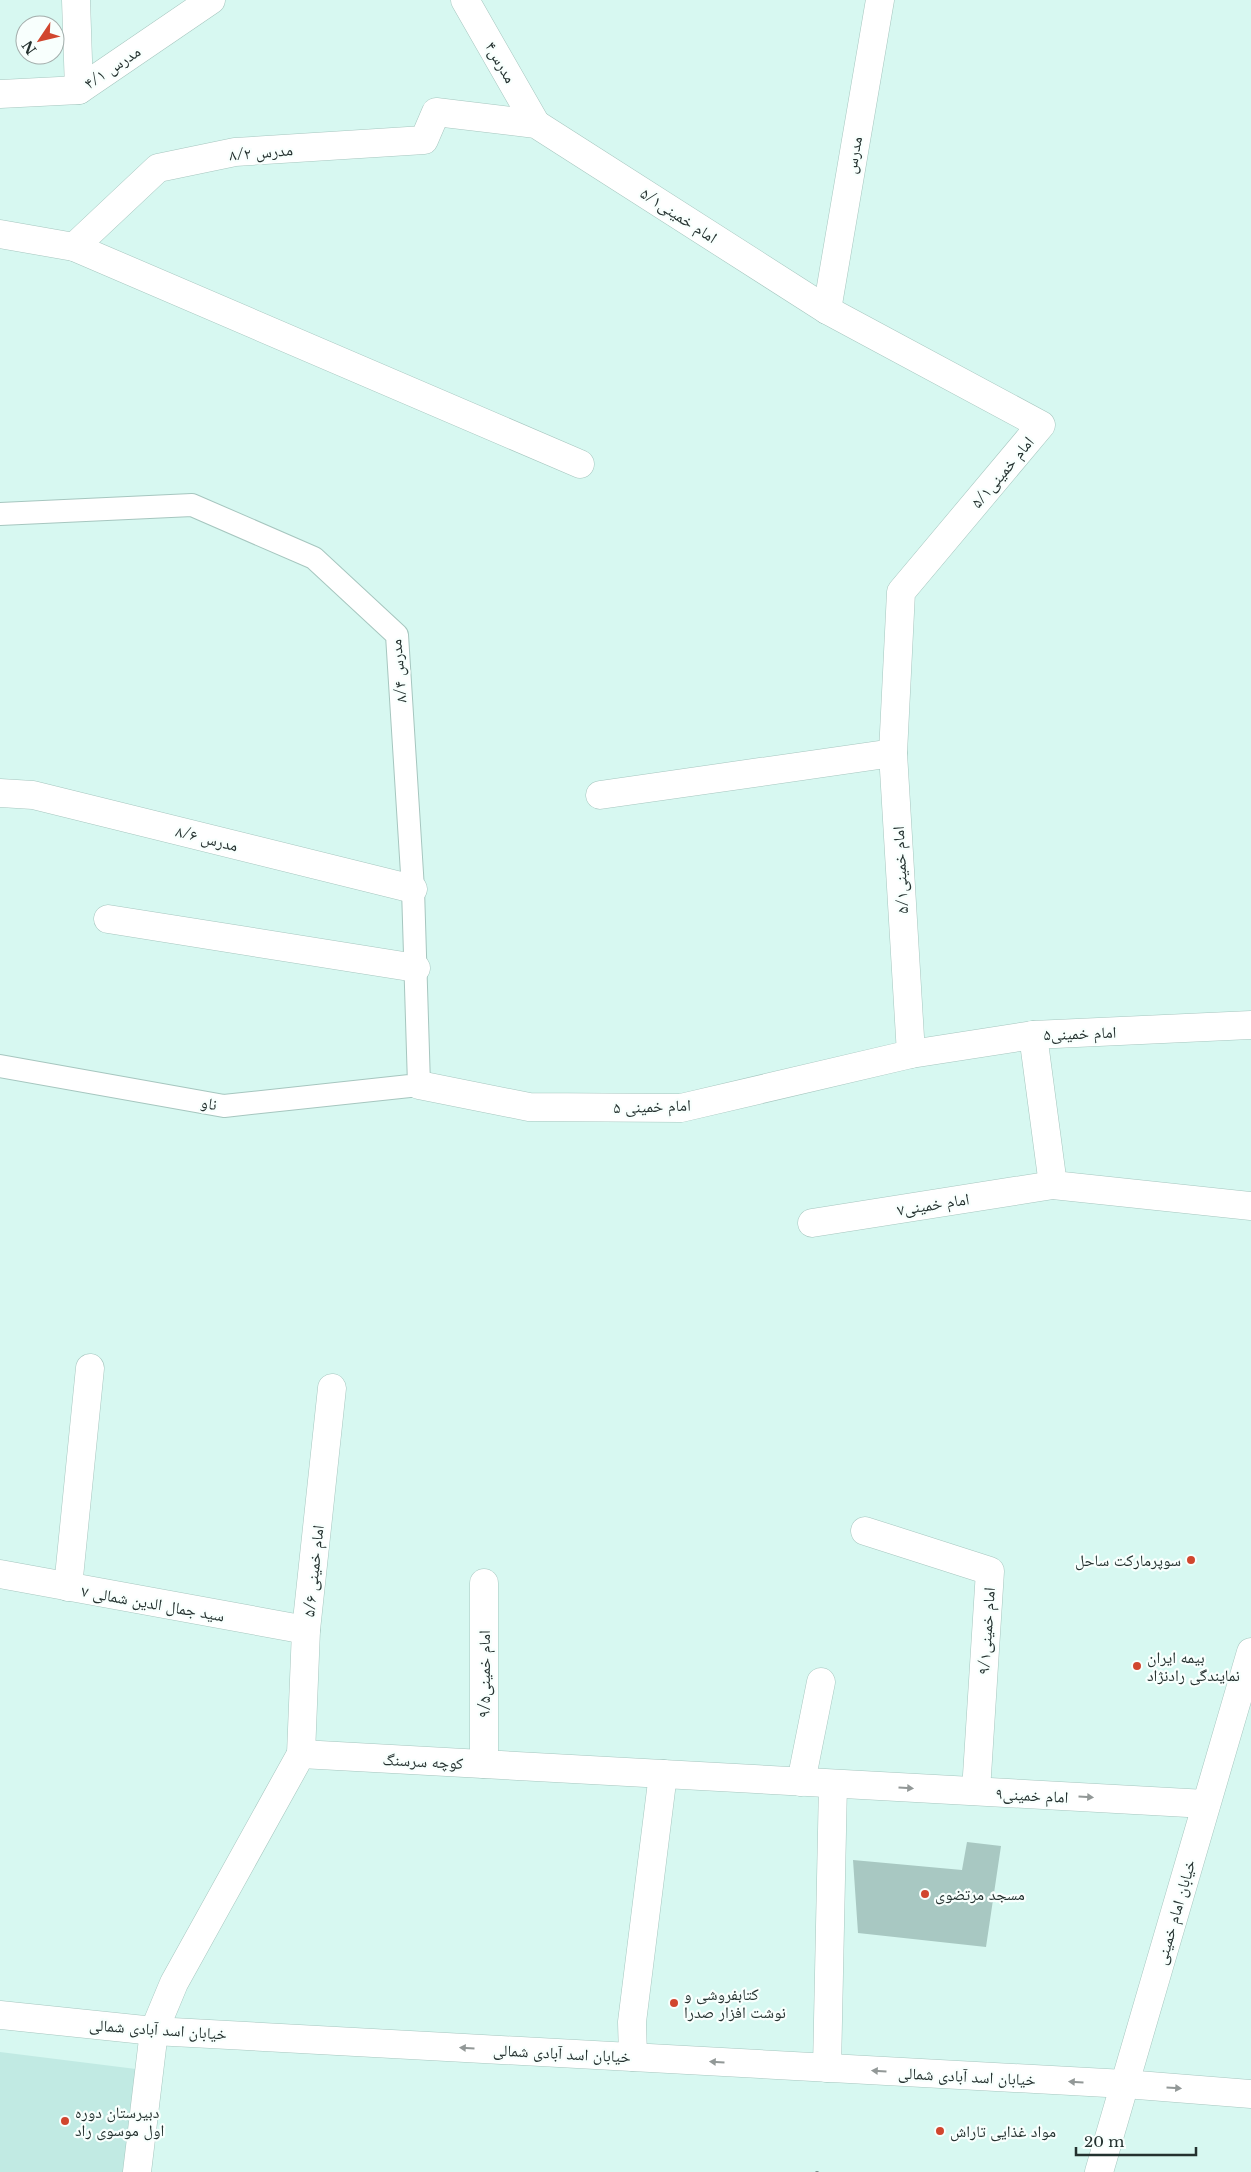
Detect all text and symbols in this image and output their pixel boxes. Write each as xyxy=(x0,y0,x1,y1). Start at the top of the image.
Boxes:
north arrow xyxy=(15,15,65,65)
text: N xyxy=(18,37,41,58)
street label: مدرس۴ xyxy=(480,38,521,87)
street label: مدرس ۴/۱ xyxy=(80,41,145,94)
street label: مدرس xyxy=(840,135,867,175)
street label: مدرس ۸/۲ xyxy=(228,139,294,166)
street label: امام خمینی۵/۱ xyxy=(636,183,721,248)
street label: امام خمینی۵/۱ xyxy=(966,432,1039,513)
street label: مدرس ۸/۴ xyxy=(385,638,412,704)
street label: مدرس ۸/۶ xyxy=(173,821,240,856)
street label: امام خمینی۵/۱ xyxy=(888,826,913,914)
street label: امام خمینی۵ xyxy=(1043,1022,1117,1045)
street label: ناو xyxy=(199,1092,219,1114)
street label: امام خمینی ۵ xyxy=(613,1095,691,1118)
street label: امام خمینی۷ xyxy=(895,1188,971,1221)
street label: امام خمینی ۵/۶ xyxy=(298,1524,329,1618)
place label: سوپرمارکت ساحل xyxy=(1075,1550,1181,1571)
marker: سوپرمارکت ساحل xyxy=(1185,1554,1197,1566)
street label: سید جمال الدین شمالی ۷ xyxy=(80,1581,226,1626)
street label: امام خمینی۹/۱ xyxy=(973,1587,1000,1675)
street label: امام خمینی۹/۵ xyxy=(474,1630,495,1718)
place label: بیمه ایران نمایندگی رادنژاد xyxy=(1147,1647,1240,1686)
marker: بیمه ایران نمایندگی رادنژاد xyxy=(1131,1660,1143,1672)
street label: کوچه سرسنگ xyxy=(382,1749,464,1773)
street label: امام خمینی۹ xyxy=(995,1783,1069,1808)
one-way arrow xyxy=(898,1784,914,1792)
one-way arrow xyxy=(1078,1794,1094,1802)
street label: خیابان امام خمینی xyxy=(1150,1857,1200,1967)
place label: مسجد مرتضوی xyxy=(935,1884,1025,1905)
marker: مسجد مرتضوی xyxy=(919,1888,931,1900)
place label: کتابفروشی و نوشت افزار صدرا xyxy=(684,1984,786,2022)
marker: کتابفروشی و نوشت افزار صدرا xyxy=(668,1997,680,2009)
street label: خیابان اسد آبادی شمالی xyxy=(88,2014,227,2045)
street label: خیابان اسد آبادی شمالی xyxy=(493,2039,631,2068)
one-way arrow xyxy=(459,2044,475,2052)
one-way arrow xyxy=(709,2058,725,2066)
street label: خیابان اسد آبادی شمالی xyxy=(898,2062,1036,2091)
one-way arrow xyxy=(871,2067,887,2075)
one-way arrow xyxy=(1068,2078,1084,2086)
one-way arrow xyxy=(1166,2084,1182,2092)
place label: دبیرستان دوره اول موسوی راد xyxy=(75,2102,164,2141)
marker: دبیرستان دوره اول موسوی راد xyxy=(59,2115,71,2127)
place label: مواد غذایی تاراش xyxy=(950,2121,1056,2142)
scale bar xyxy=(1076,2124,1196,2156)
marker: مواد غذایی تاراش xyxy=(934,2125,946,2137)
text: 20 m xyxy=(1084,2132,1124,2151)

